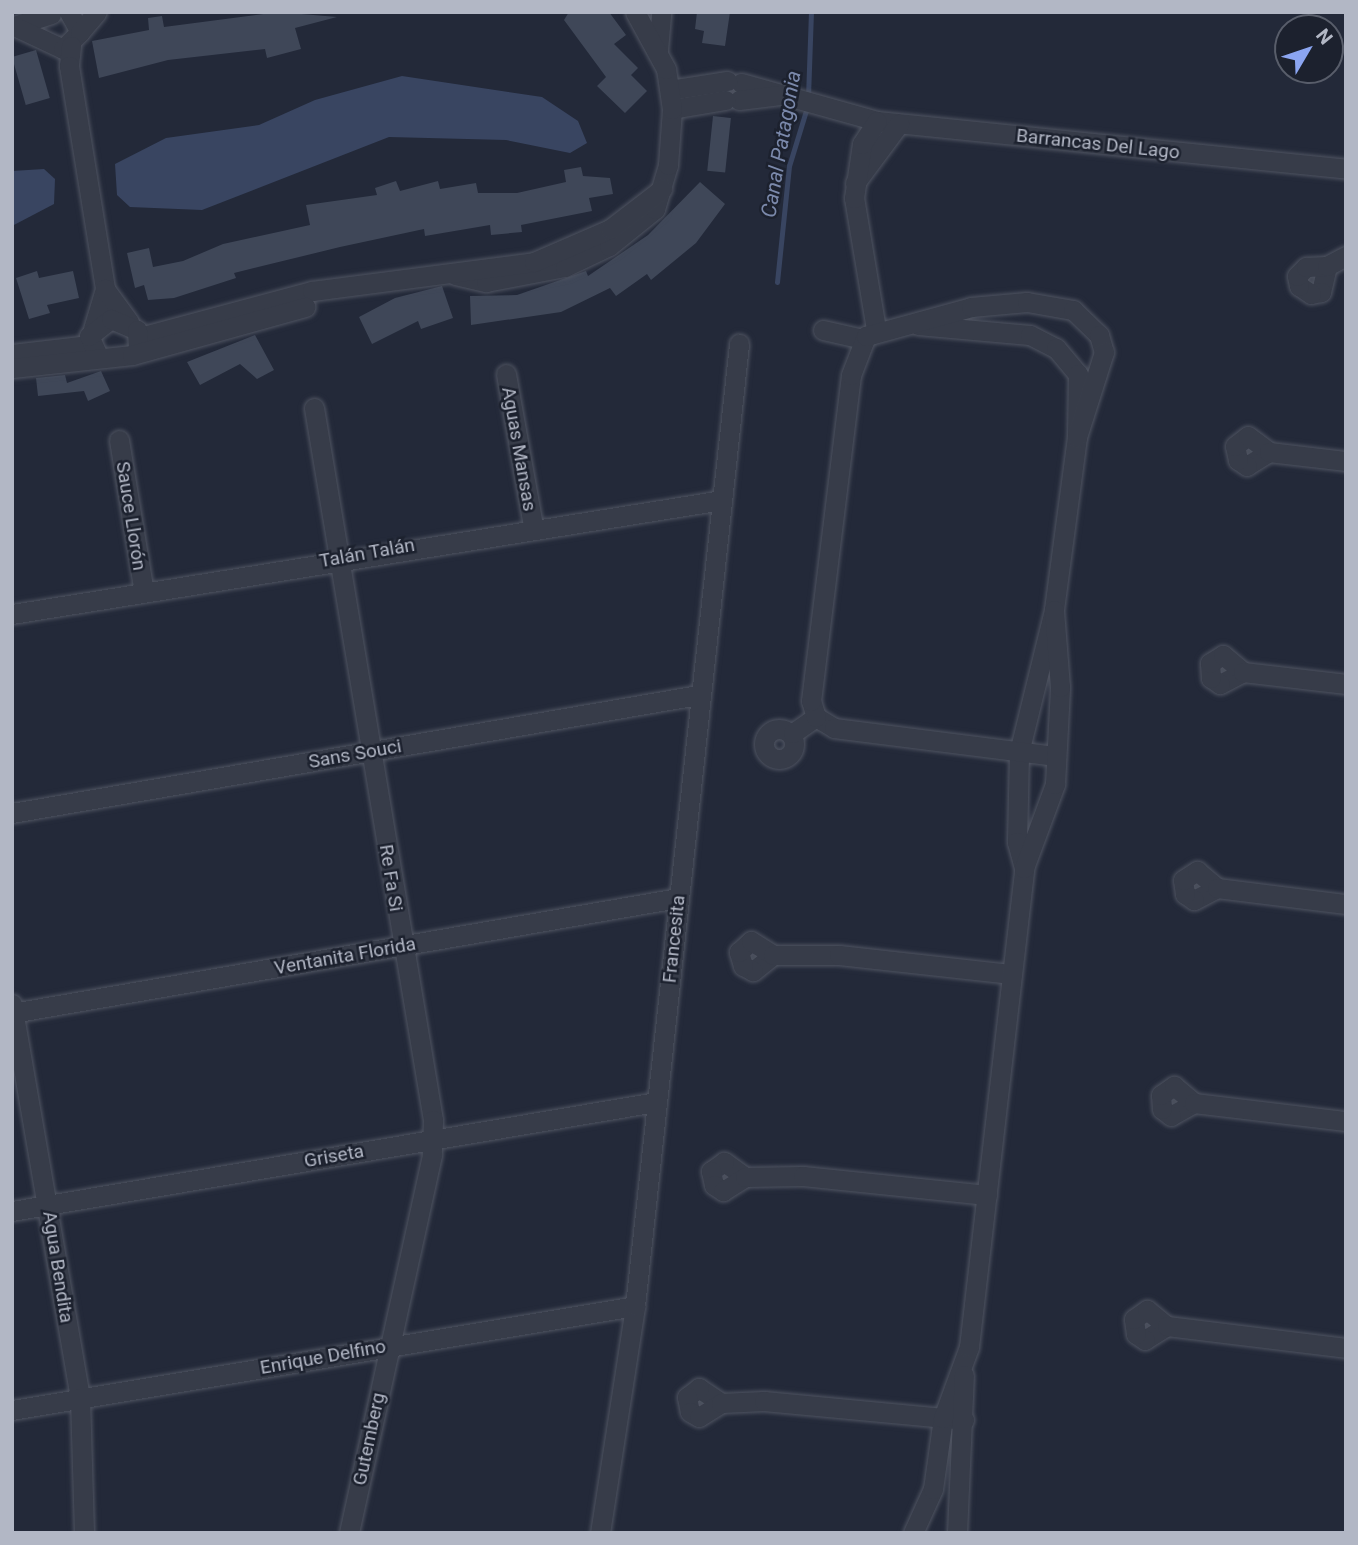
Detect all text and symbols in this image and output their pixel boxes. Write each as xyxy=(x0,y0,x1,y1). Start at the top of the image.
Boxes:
north arrow xyxy=(1274,14,1344,84)
text: N xyxy=(1311,24,1337,49)
water label: Canal Patagonia xyxy=(756,69,806,219)
street label: Barrancas Del Lago xyxy=(1015,124,1181,164)
street label: Aguas Mansas xyxy=(497,385,541,513)
street label: Sauce Llorón xyxy=(111,460,151,572)
street label: Talán Talán xyxy=(317,533,417,573)
street label: Sans Souci xyxy=(307,735,403,773)
street label: Re Fa Si xyxy=(374,843,408,913)
street label: Francesita xyxy=(658,894,690,984)
street label: Ventanita Florida xyxy=(272,932,418,980)
street label: Griseta xyxy=(302,1140,366,1172)
street label: Agua Bendita xyxy=(38,1209,78,1325)
street label: Enrique Delfino xyxy=(258,1335,388,1379)
street label: Gutemberg xyxy=(348,1391,390,1487)

